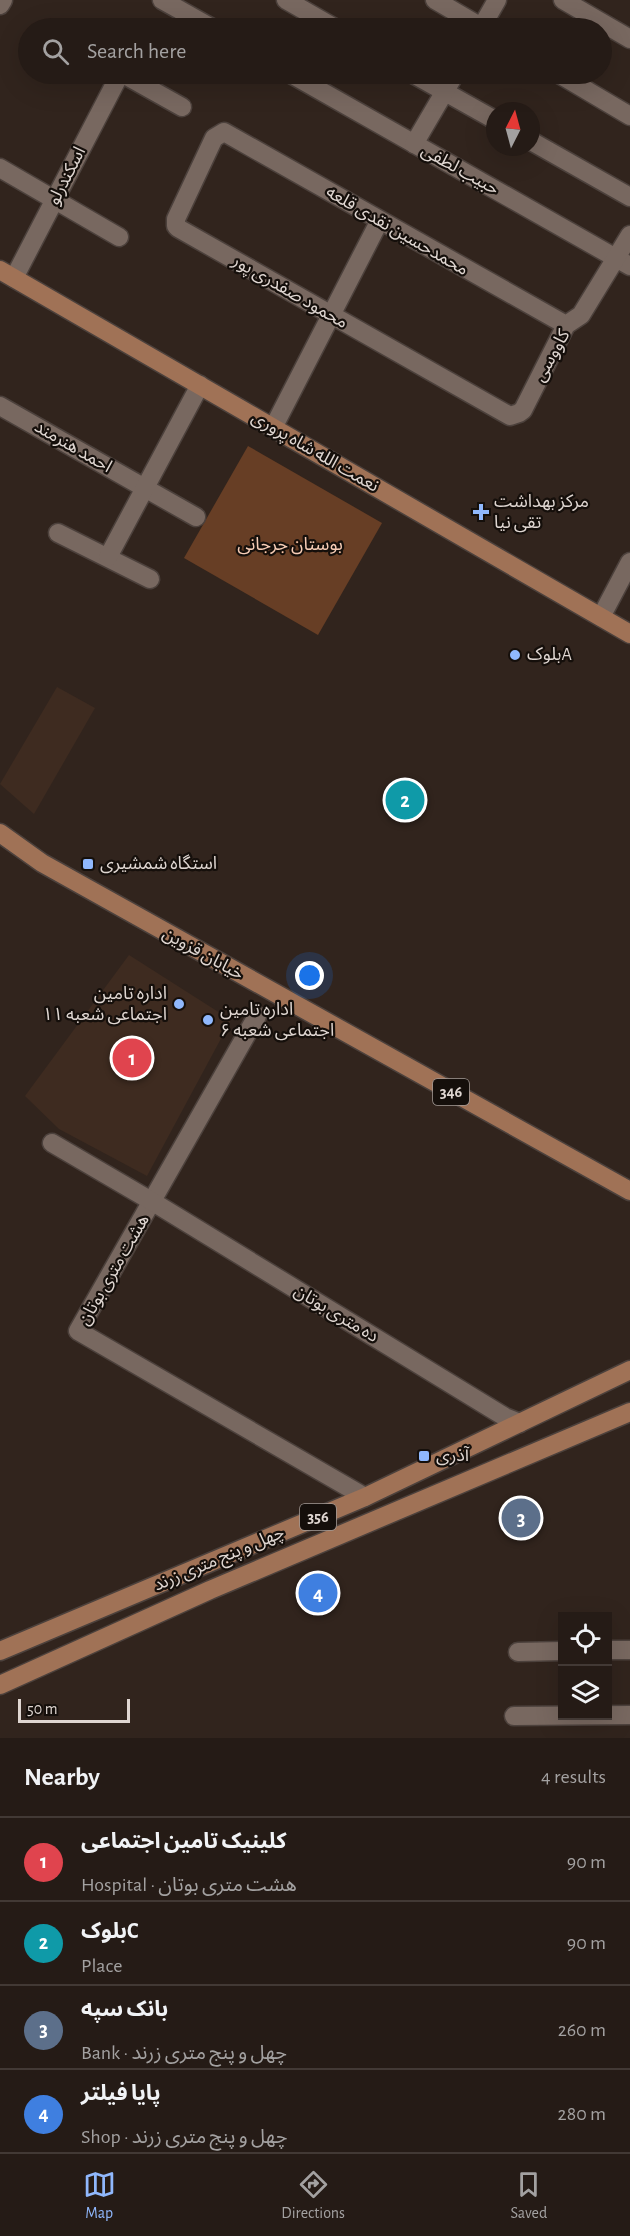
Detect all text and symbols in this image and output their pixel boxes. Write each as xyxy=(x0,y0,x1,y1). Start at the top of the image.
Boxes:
search box xyxy=(18,18,612,84)
icon: search xyxy=(39,35,72,68)
text: Search here xyxy=(87,40,186,62)
north arrow xyxy=(486,102,540,156)
street label: حبیب لطفی xyxy=(418,141,502,200)
street label: اسکندرلو xyxy=(45,144,90,208)
street label: محمدحسین نقدی قلعه xyxy=(322,183,471,280)
street label: محمود صفدری پور xyxy=(228,251,351,333)
street label: کاووسی xyxy=(531,327,575,385)
street label: نعمت الله شاه پروری xyxy=(248,408,382,497)
street label: احمد هنرمند xyxy=(31,418,115,477)
place label: مرکز بهداشت تقی نیا xyxy=(494,493,589,533)
marker: مرکز بهداشت تقی نیا xyxy=(472,503,490,521)
park label: بوستان جرجانی xyxy=(237,536,343,555)
place label: بلوکA xyxy=(527,646,573,665)
marker: بلوکA xyxy=(508,648,522,662)
pin: 2 xyxy=(386,778,424,822)
place label: استگاه شمشیری xyxy=(100,854,217,874)
marker: استگاه شمشیری xyxy=(81,857,95,871)
street label: خیابان قزوین xyxy=(159,924,247,984)
your location xyxy=(295,961,324,990)
place label: اداره تامین اجتماعی شعبه ۱۱ xyxy=(43,985,167,1025)
marker: اداره تامین اجتماعی شعبه ۱۱ xyxy=(172,997,186,1011)
place label: اداره تامین اجتماعی شعبه ۶ xyxy=(220,1001,334,1041)
marker: اداره تامین اجتماعی شعبه ۶ xyxy=(201,1013,215,1027)
pin: 1 xyxy=(112,1036,152,1080)
road number: 346 xyxy=(433,1079,469,1105)
street label: هشت متری بوتان xyxy=(75,1212,154,1329)
street label: ده متری بوتان xyxy=(290,1282,381,1347)
place label: آذری xyxy=(436,1446,470,1466)
marker: آذری xyxy=(417,1449,431,1463)
pin: 3 xyxy=(502,1496,540,1540)
road number: 356 xyxy=(300,1504,336,1530)
street label: چهل و پنج متری زرند xyxy=(151,1523,288,1597)
pin: 4 xyxy=(298,1570,338,1616)
map controls xyxy=(558,1612,612,1720)
button: locate xyxy=(558,1612,612,1666)
button: layers xyxy=(558,1666,612,1720)
scale bar xyxy=(18,1696,130,1724)
text: 50 m xyxy=(27,1701,58,1717)
text: Nearby xyxy=(24,1764,100,1790)
text: 4 results xyxy=(541,1767,606,1787)
text: کلینیک تامین اجتماعی xyxy=(81,1830,286,1852)
text: 1 xyxy=(40,1852,47,1872)
text: 90 m xyxy=(567,1852,606,1872)
text: Hospital · هشت متری بوتان xyxy=(81,1875,297,1895)
text: بلوکC xyxy=(81,1920,138,1942)
text: 2 xyxy=(39,1933,48,1953)
text: 90 m xyxy=(567,1933,606,1953)
text: Place xyxy=(81,1956,122,1976)
text: بانک سپه xyxy=(81,1998,168,2020)
text: 3 xyxy=(39,2020,48,2040)
text: 260 m xyxy=(558,2020,606,2040)
text: Bank · چهل و پنج متری زرند xyxy=(81,2043,287,2063)
text: پایا فیلتر xyxy=(81,2082,161,2104)
text: 4 xyxy=(38,2104,49,2124)
text: 280 m xyxy=(558,2104,606,2124)
text: Shop · چهل و پنج متری زرند xyxy=(81,2127,288,2147)
tab: Map xyxy=(83,2168,116,2223)
tab: Directions xyxy=(281,2168,345,2223)
tab: Saved xyxy=(511,2168,547,2223)

